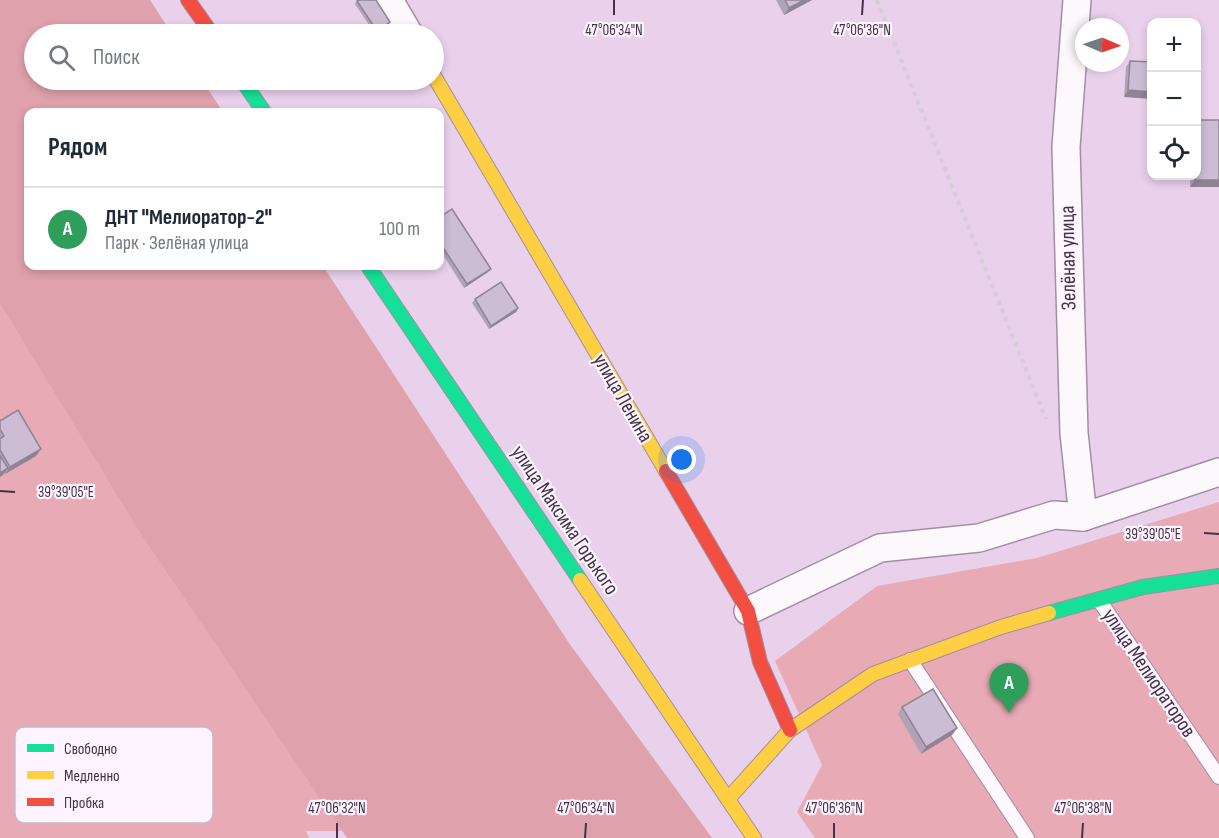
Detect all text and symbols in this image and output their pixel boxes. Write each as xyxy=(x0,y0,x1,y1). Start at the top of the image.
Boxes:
north arrow xyxy=(1075,18,1129,72)
map controls xyxy=(1147,18,1201,180)
button: + xyxy=(1147,18,1201,72)
text: 47°06'34"N xyxy=(585,21,643,40)
text: 47°06'36"N xyxy=(833,21,891,40)
search box xyxy=(24,24,444,90)
icon: search xyxy=(45,41,78,74)
text: Поиск xyxy=(93,44,139,71)
button: − xyxy=(1147,72,1201,126)
button: locate xyxy=(1147,126,1201,180)
text: Рядом xyxy=(48,132,107,163)
text: ДНТ "Мелиоратор-2" xyxy=(105,204,272,231)
street label: Зелёная улица xyxy=(1055,205,1081,311)
text: A xyxy=(63,217,72,241)
text: 100 m xyxy=(379,217,420,241)
text: Парк · Зелёная улица xyxy=(105,231,249,255)
street label: улица Ленина xyxy=(588,349,658,447)
street label: улица Максима Горького xyxy=(506,441,624,599)
your location xyxy=(667,445,696,474)
text: 39°39'05"E xyxy=(38,483,94,502)
text: 39°39'05"E xyxy=(1125,525,1181,544)
street label: улица Мелиораторов xyxy=(1097,604,1201,742)
pin: A xyxy=(990,664,1028,713)
legend xyxy=(15,727,213,823)
text: Свободно xyxy=(64,740,117,759)
text: Медленно xyxy=(64,767,120,786)
text: Пробка xyxy=(64,794,104,813)
text: 47°06'32"N xyxy=(308,799,366,818)
text: 47°06'34"N xyxy=(557,799,615,818)
text: 47°06'36"N xyxy=(805,799,863,818)
text: 47°06'38"N xyxy=(1054,799,1112,818)

